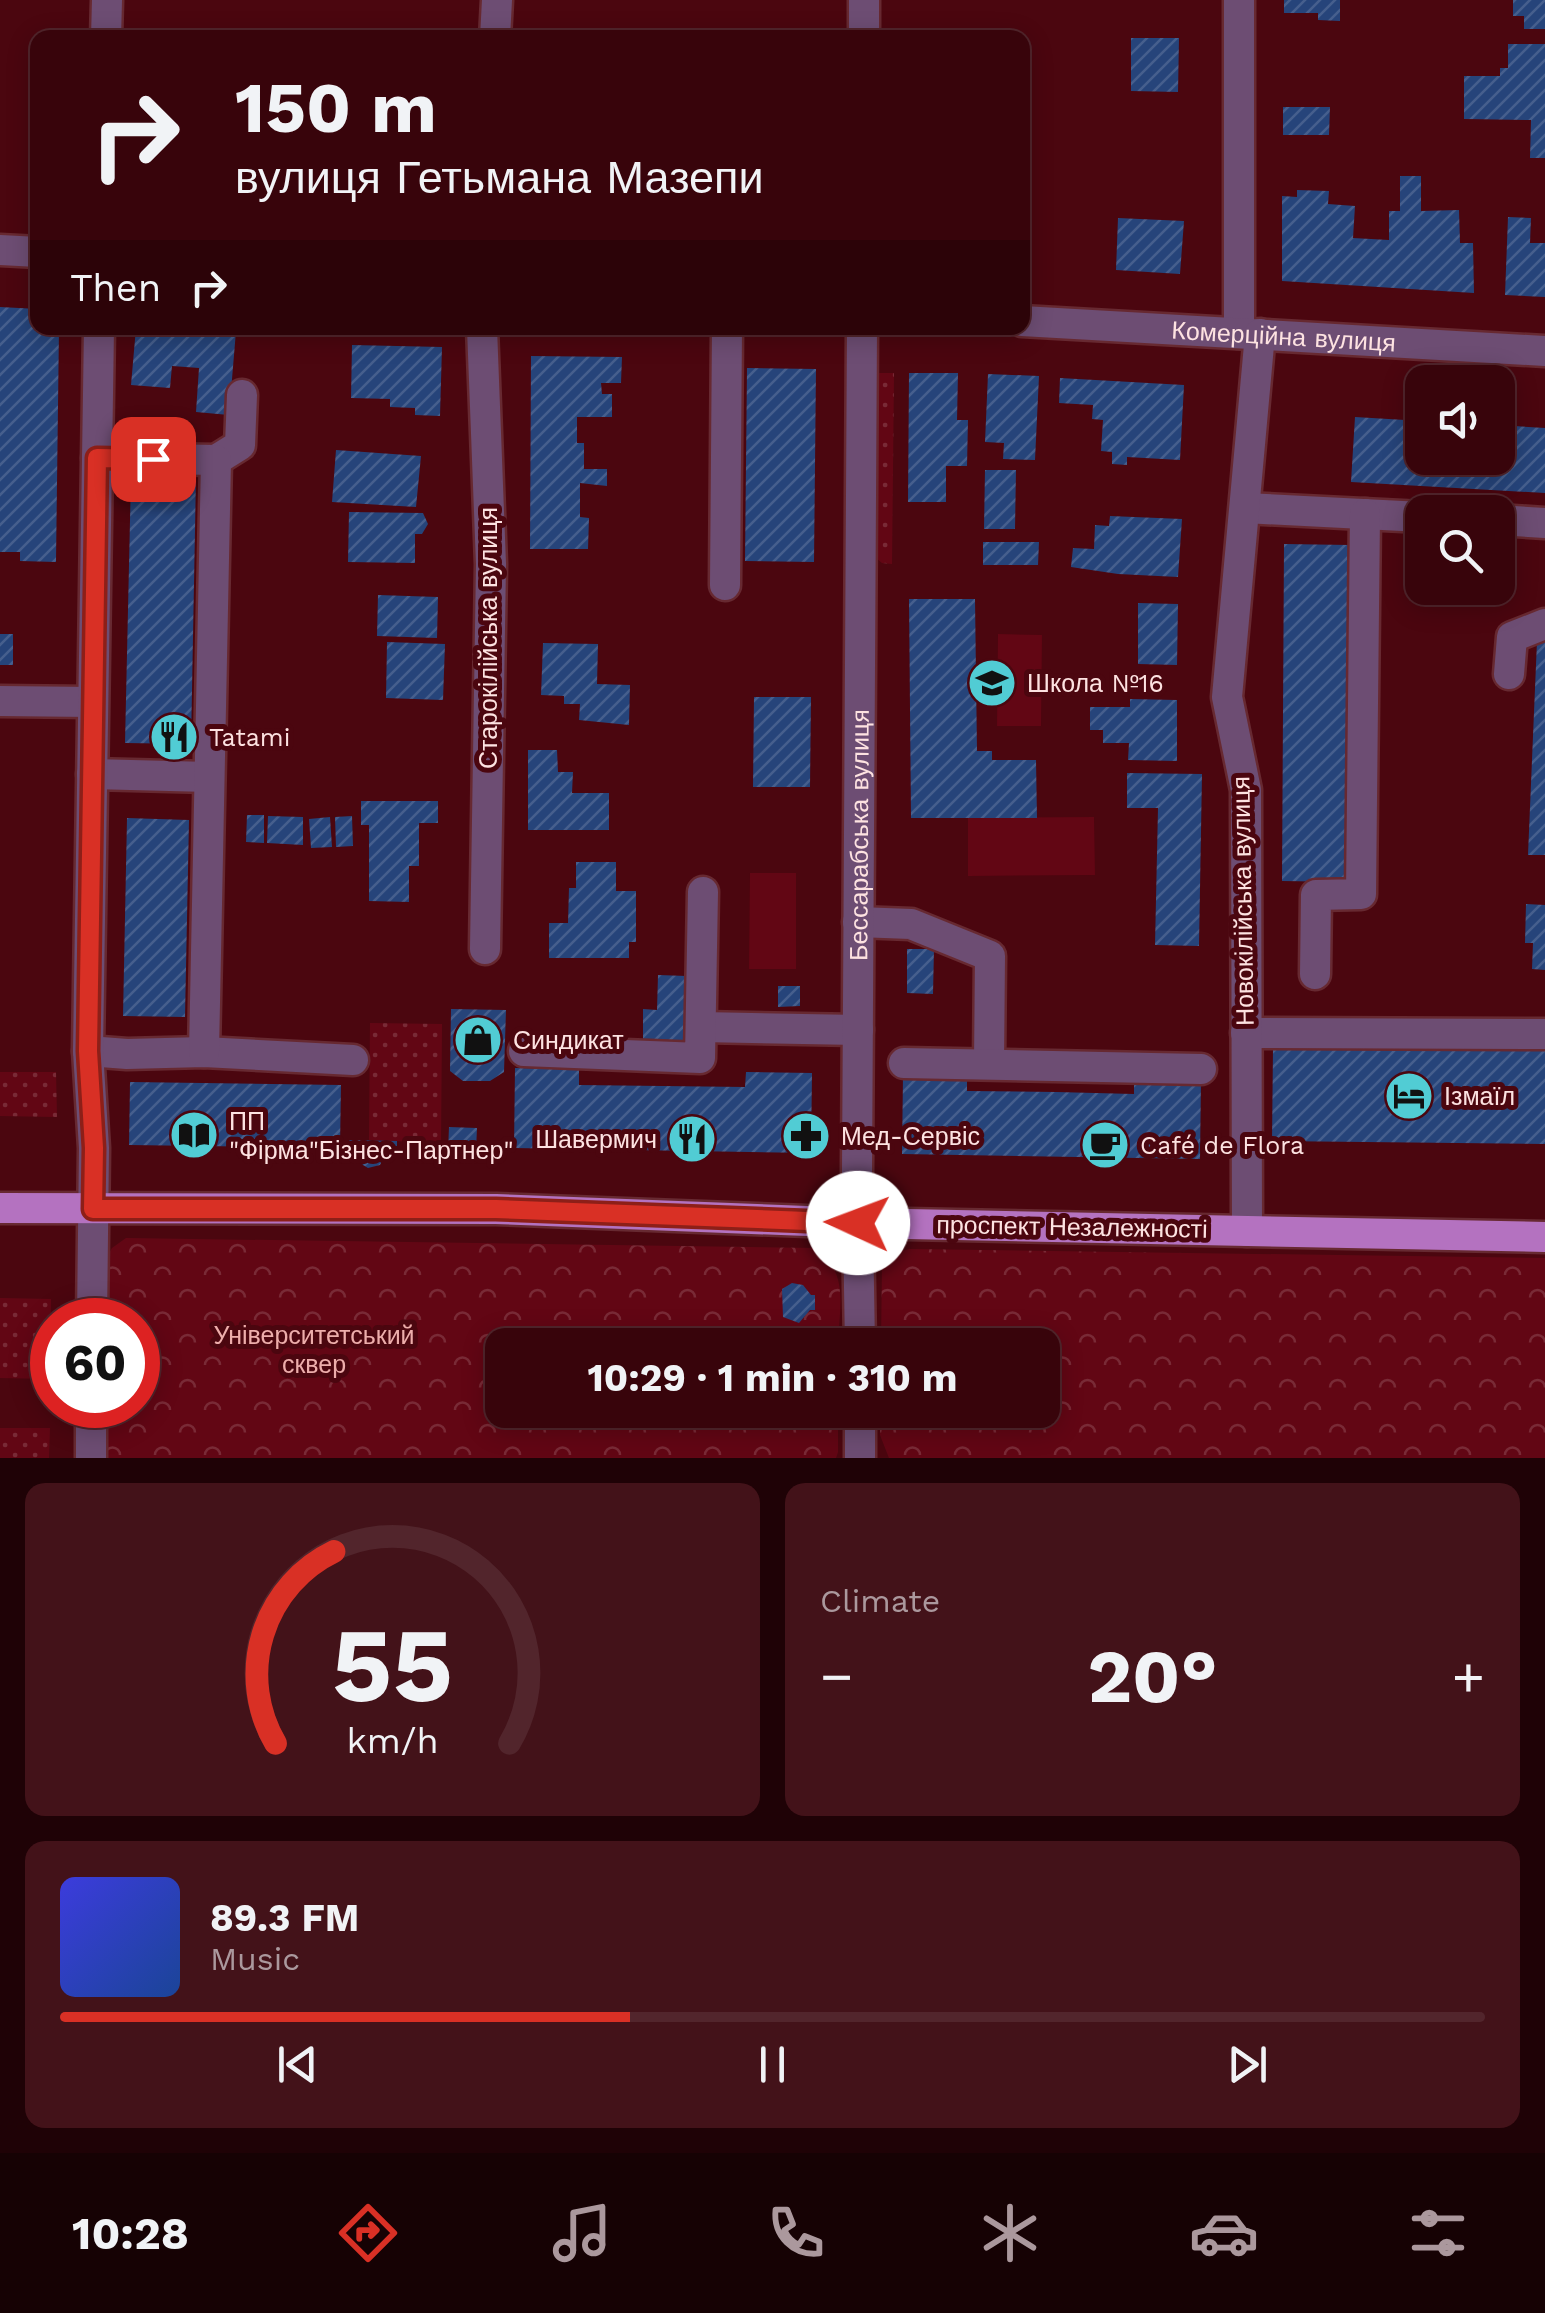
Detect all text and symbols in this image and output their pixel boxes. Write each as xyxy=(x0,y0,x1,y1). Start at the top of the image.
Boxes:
text: 150 m xyxy=(235,67,437,149)
icon: right xyxy=(70,70,200,200)
text: вулиця Гетьмана Мазепи xyxy=(235,151,764,204)
icon: right xyxy=(181,260,236,315)
text: Then xyxy=(70,266,161,310)
street label: Комерційна вулиця xyxy=(1171,315,1397,357)
map controls xyxy=(1405,365,1515,605)
button: sound xyxy=(1405,365,1515,475)
pin xyxy=(111,417,196,502)
icon: arrive xyxy=(126,432,181,487)
button: search xyxy=(1405,495,1515,605)
street label: Старокілійська вулиця xyxy=(474,507,503,769)
school or university icon: Школа №16 xyxy=(966,657,1018,709)
place label: Школа №16 xyxy=(1027,669,1164,698)
street label: Бессарабська вулиця xyxy=(844,709,874,961)
restaurant icon: Tatami xyxy=(148,711,200,763)
place label: Tatami xyxy=(209,723,290,752)
street label: Новокілійська вулиця xyxy=(1226,776,1260,1026)
shop icon: Синдикат xyxy=(452,1014,504,1066)
place label: Синдикат xyxy=(513,1026,624,1055)
hotel icon: Ізмаїл xyxy=(1383,1070,1435,1122)
place label: Ізмаїл xyxy=(1444,1082,1515,1111)
place label: ПП "Фірма"Бізнес-Партнер" xyxy=(229,1107,513,1165)
library icon: ПП "Фірма"Бізнес-Партнер" xyxy=(168,1109,220,1161)
pharmacy icon: Мед-Сервіс xyxy=(780,1110,832,1162)
restaurant icon: Шавермич xyxy=(666,1113,718,1165)
cafe icon: Café de Flora xyxy=(1079,1119,1131,1171)
place label: Мед-Сервіс xyxy=(841,1122,980,1151)
place label: Шавермич xyxy=(535,1125,657,1154)
place label: Café de Flora xyxy=(1140,1131,1304,1160)
position arrow xyxy=(806,1171,910,1275)
street label: проспект Незалежності xyxy=(936,1210,1208,1244)
speed limit sign: 60 xyxy=(30,1298,160,1428)
park label: Університетський сквер xyxy=(213,1321,415,1379)
text: 10:29 · 1 min · 310 m xyxy=(587,1356,958,1400)
text: Climate xyxy=(820,1582,940,1620)
text: 55 xyxy=(332,1604,453,1726)
text: 20° xyxy=(1087,1632,1218,1720)
text: − xyxy=(820,1644,853,1708)
text: + xyxy=(1452,1644,1485,1708)
text: km/h xyxy=(346,1720,439,1762)
text: 89.3 FM xyxy=(210,1896,359,1940)
text: Music xyxy=(210,1940,300,1978)
icon: previous xyxy=(270,2037,325,2092)
icon: pause xyxy=(745,2037,800,2092)
icon: next xyxy=(1220,2037,1275,2092)
icon: directions xyxy=(333,2198,403,2268)
icon: music xyxy=(547,2198,617,2268)
icon: phone xyxy=(761,2198,831,2268)
icon: climate xyxy=(975,2198,1045,2268)
icon: car xyxy=(1189,2198,1259,2268)
icon: filters xyxy=(1403,2198,1473,2268)
text: 10:28 xyxy=(72,2207,189,2260)

